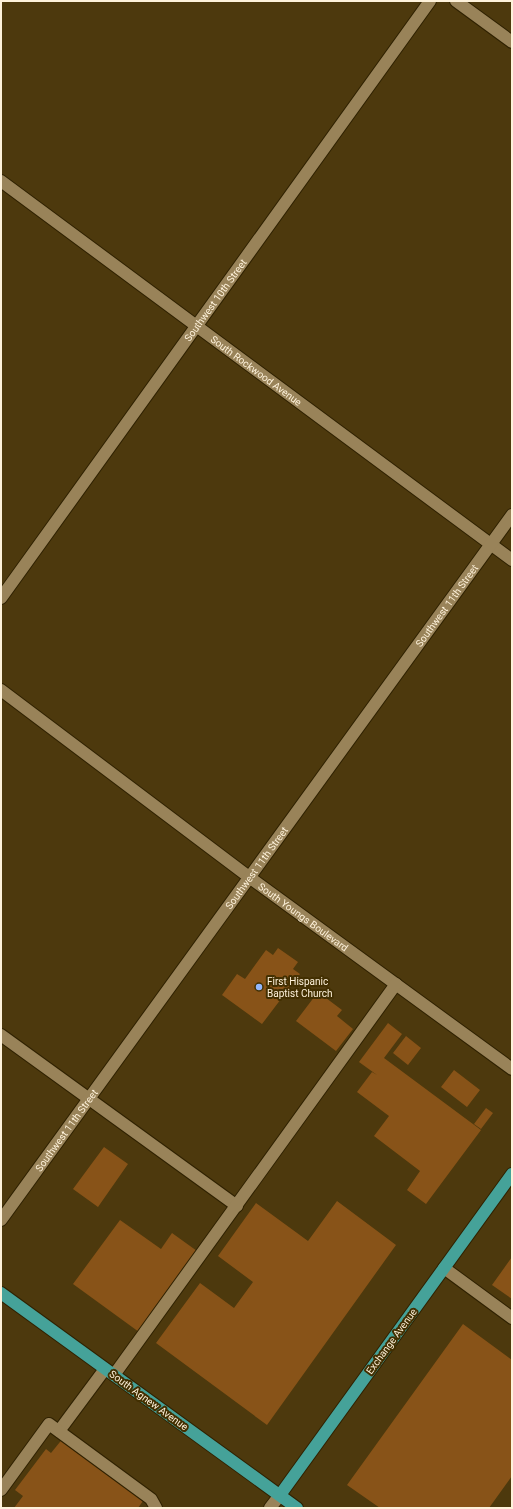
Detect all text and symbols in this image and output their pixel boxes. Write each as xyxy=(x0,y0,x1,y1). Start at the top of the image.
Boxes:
street label: Southwest 10th Street xyxy=(182,257,249,344)
street label: South Rockwood Avenue xyxy=(209,334,304,408)
street label: Southwest 11th Street xyxy=(413,563,480,649)
street label: Southwest 11th Street xyxy=(223,825,290,911)
street label: South Youngs Boulevard xyxy=(256,881,350,954)
place label: First Hispanic Baptist Church xyxy=(267,976,332,999)
marker: First Hispanic Baptist Church xyxy=(254,982,264,992)
street label: Southwest 11th Street xyxy=(33,1087,100,1174)
street label: Exchange Avenue xyxy=(364,1306,419,1376)
street label: South Agnew Avenue xyxy=(107,1368,190,1433)

